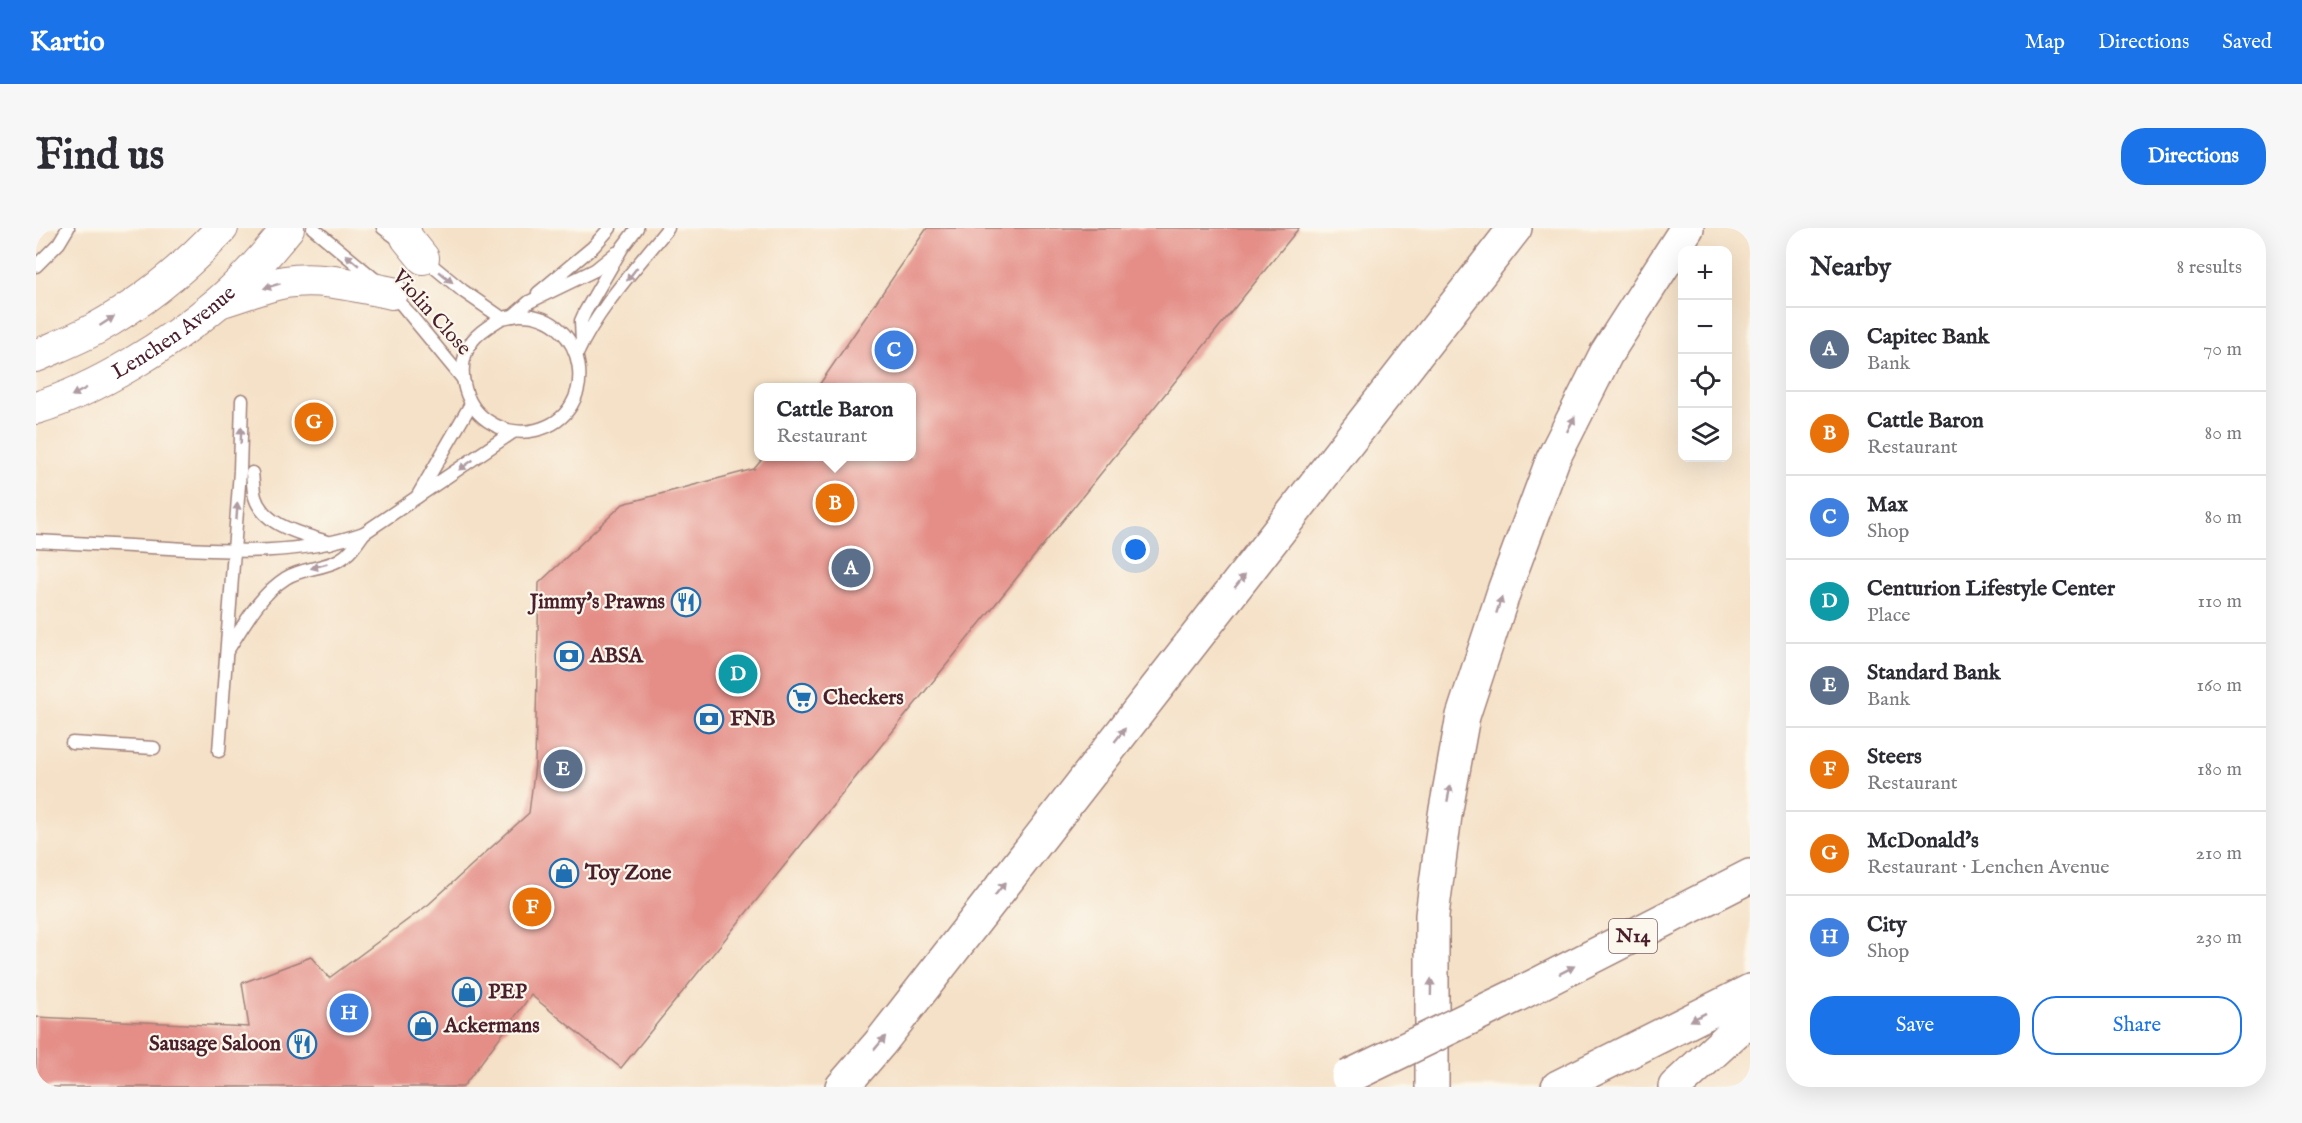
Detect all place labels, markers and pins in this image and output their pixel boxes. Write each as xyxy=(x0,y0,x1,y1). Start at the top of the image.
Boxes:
pin: C xyxy=(874,328,914,372)
pin: G xyxy=(294,400,334,444)
pin: B xyxy=(816,480,854,526)
pin: A xyxy=(832,546,870,590)
restaurant icon: Jimmy's Prawns xyxy=(670,586,702,618)
place label: Jimmy's Prawns xyxy=(527,589,665,616)
bank icon: ABSA xyxy=(553,640,585,672)
place label: ABSA xyxy=(589,643,645,670)
pin: D xyxy=(718,652,758,696)
supermarket icon: Checkers xyxy=(786,682,818,714)
place label: Checkers xyxy=(823,685,904,712)
bank icon: FNB xyxy=(693,703,725,735)
place label: FNB xyxy=(730,706,776,733)
pin: E xyxy=(544,746,582,792)
shop icon: Toy Zone xyxy=(548,857,580,889)
place label: Toy Zone xyxy=(584,860,672,887)
pin: F xyxy=(512,884,552,930)
shop icon: PEP xyxy=(451,976,483,1008)
place label: PEP xyxy=(488,979,528,1006)
pin: H xyxy=(330,990,368,1036)
shop icon: Ackermans xyxy=(407,1010,439,1042)
place label: Ackermans xyxy=(443,1013,540,1040)
restaurant icon: Sausage Saloon xyxy=(286,1028,318,1060)
place label: Sausage Saloon xyxy=(149,1031,281,1058)

